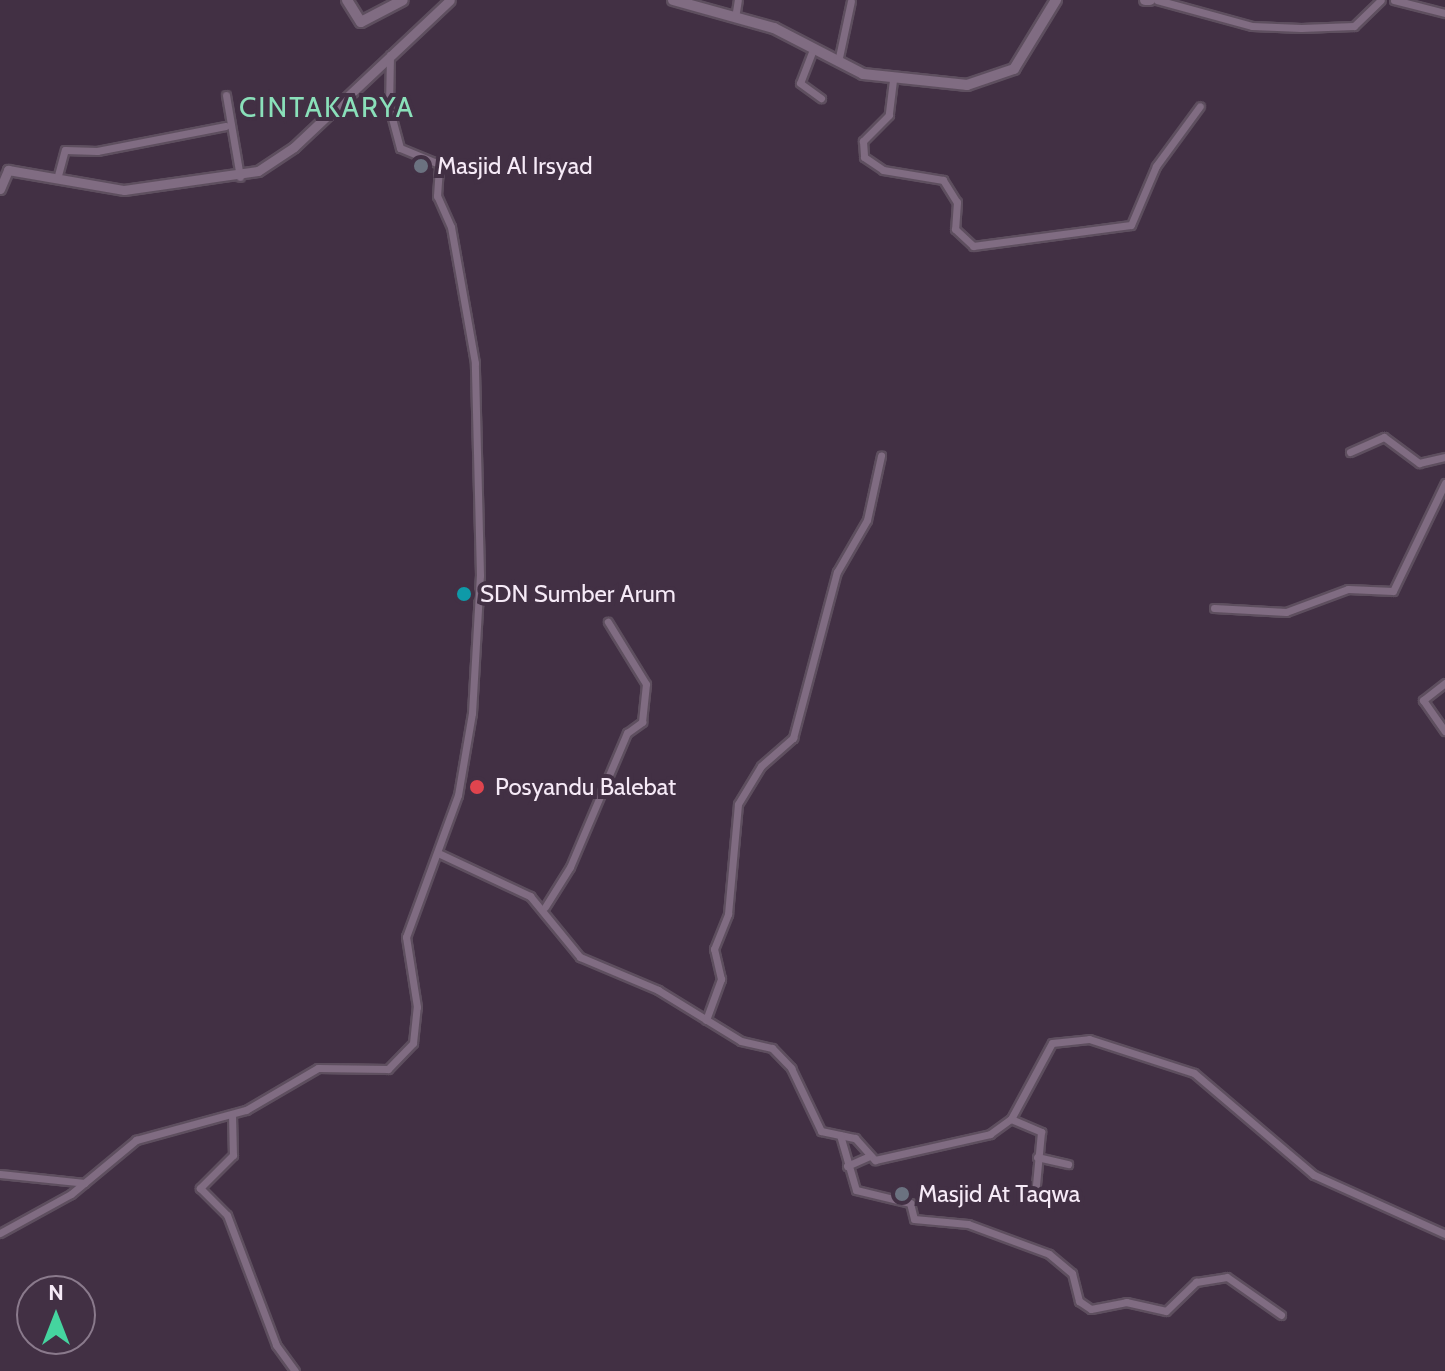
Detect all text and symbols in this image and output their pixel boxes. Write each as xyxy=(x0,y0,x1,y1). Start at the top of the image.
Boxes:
district label: CINTAKARYA xyxy=(239,90,415,124)
place label: Masjid Al Irsyad xyxy=(437,152,593,180)
marker: Masjid Al Irsyad xyxy=(412,157,430,175)
place label: SDN Sumber Arum xyxy=(480,580,676,608)
marker: SDN Sumber Arum xyxy=(455,585,473,603)
place label: Posyandu Balebat xyxy=(495,773,676,801)
marker: Posyandu Balebat xyxy=(466,776,488,798)
place label: Masjid At Taqwa xyxy=(918,1180,1080,1208)
marker: Masjid At Taqwa xyxy=(893,1185,911,1203)
north arrow xyxy=(16,1275,96,1355)
text: N xyxy=(48,1279,64,1306)

